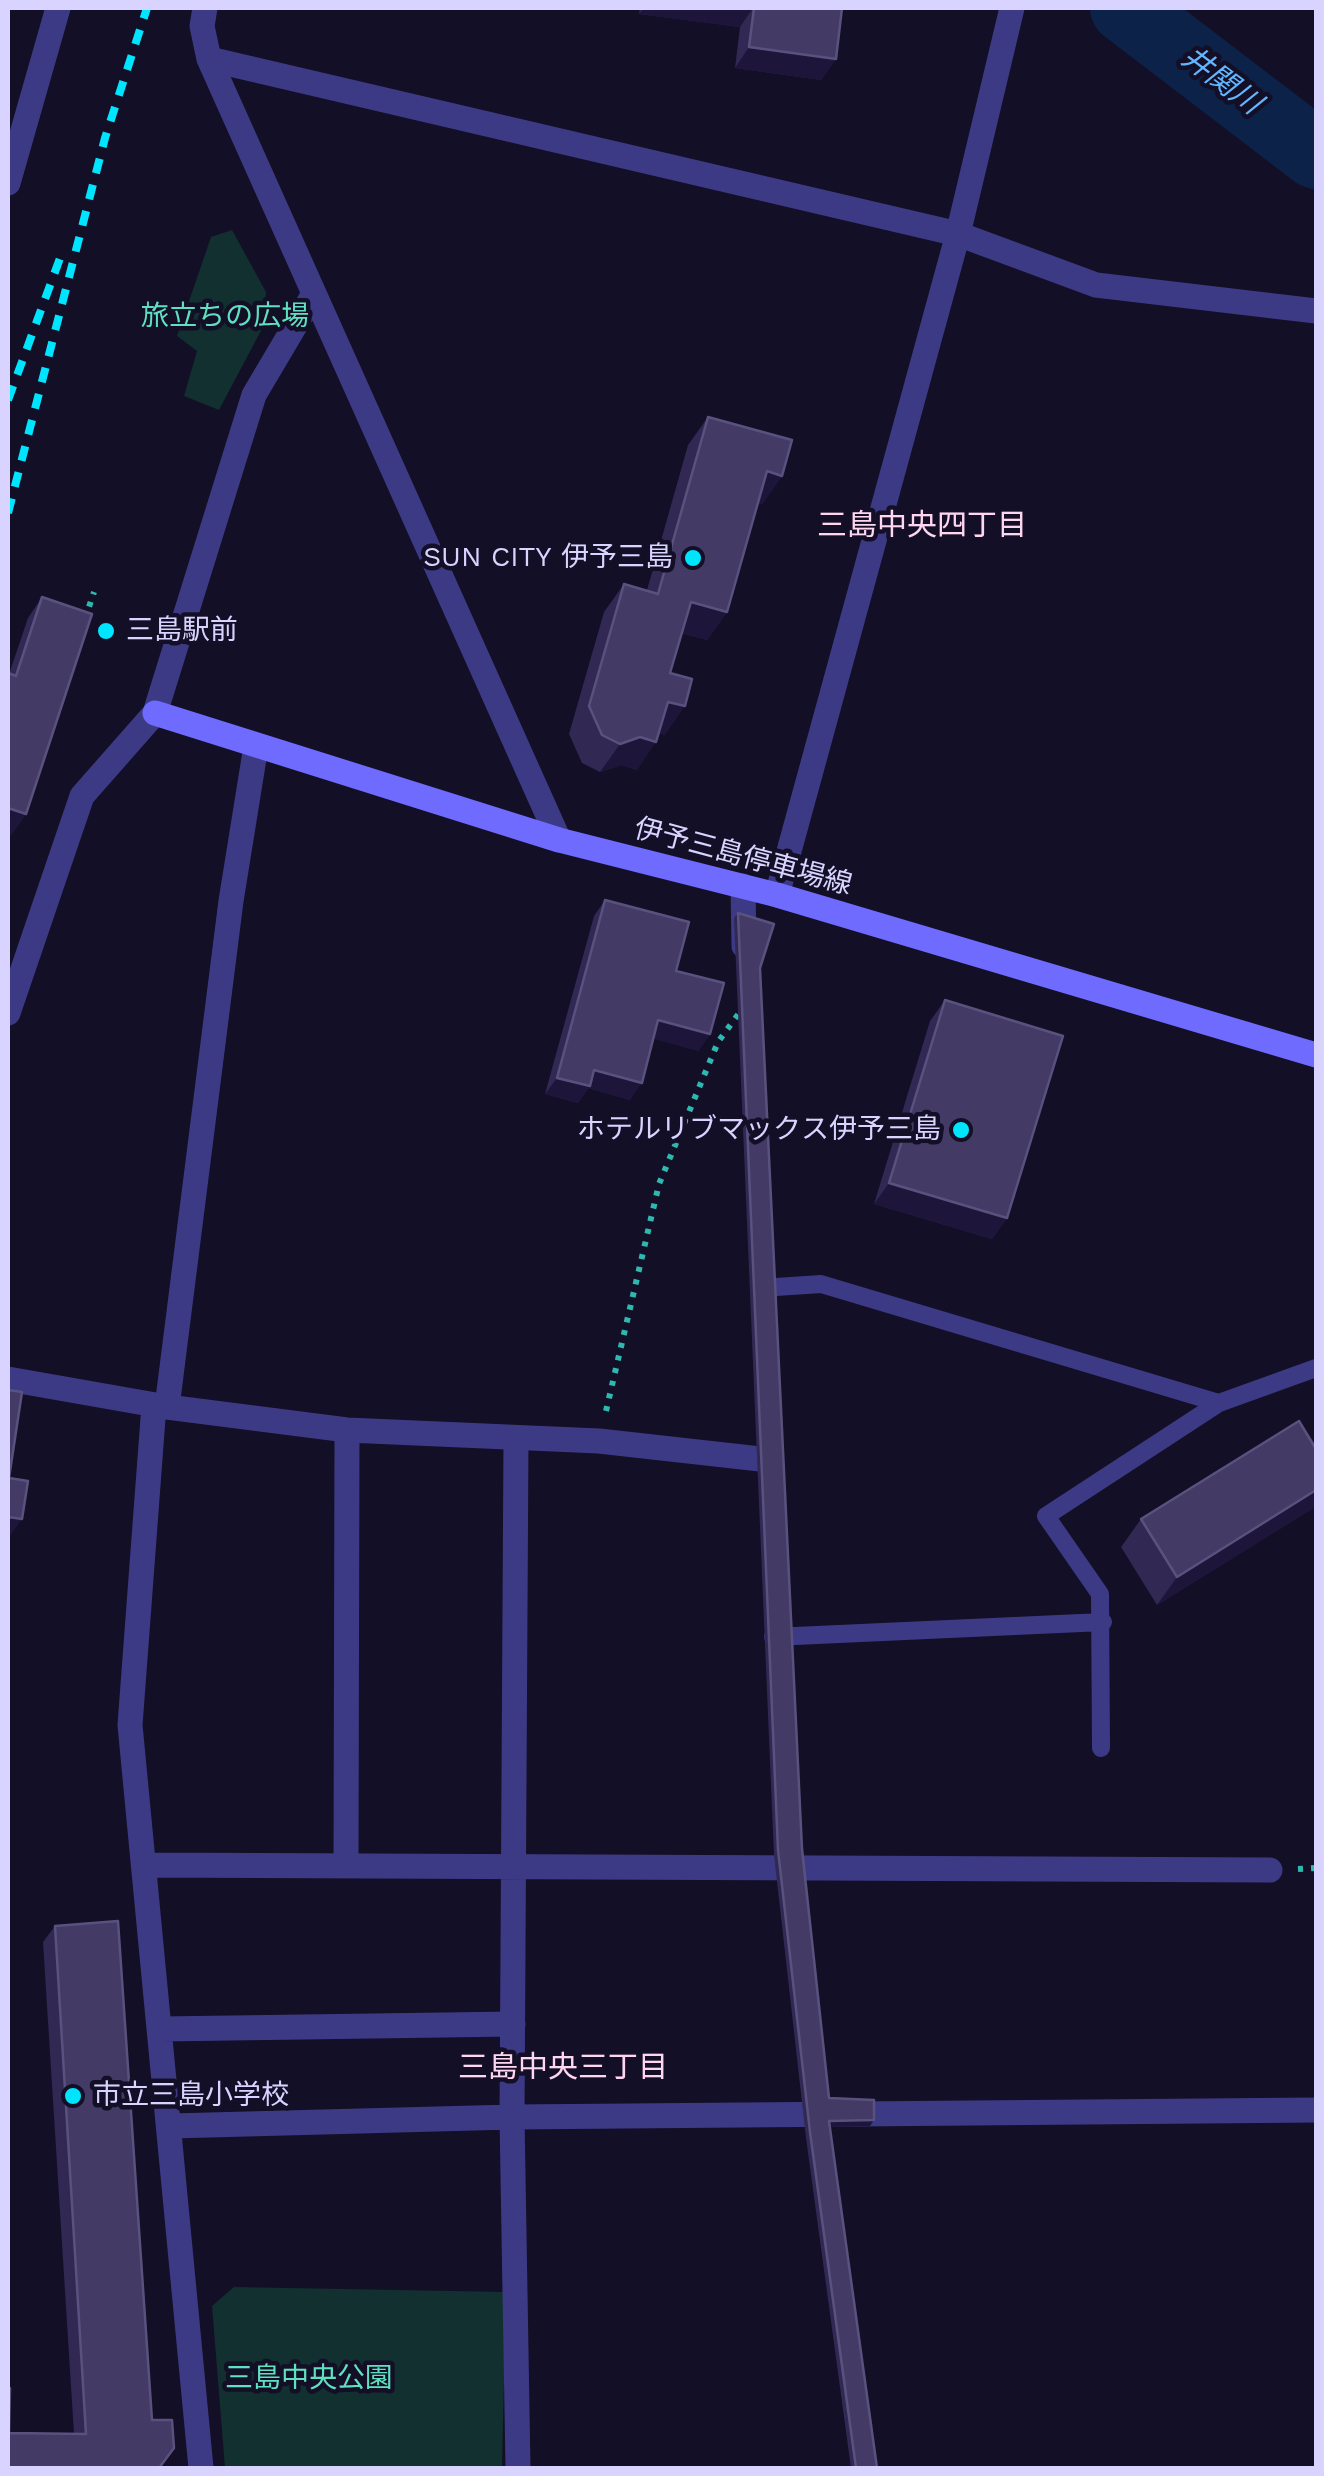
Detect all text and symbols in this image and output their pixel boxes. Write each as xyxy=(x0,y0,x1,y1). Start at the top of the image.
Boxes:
water label: 井関川 xyxy=(1174,40,1268,122)
park label: 旅立ちの広場 xyxy=(141,300,309,334)
district label: 三島中央四丁目 xyxy=(817,508,1027,544)
place label: SUN CITY 伊予三島 xyxy=(423,541,673,575)
marker: SUN CITY 伊予三島 xyxy=(682,547,704,569)
place label: 三島駅前 xyxy=(126,614,238,648)
marker: 三島駅前 xyxy=(95,620,117,642)
street label: 伊予三島停車場線 xyxy=(630,812,856,902)
place label: ホテルリブマックス伊予三島 xyxy=(577,1113,941,1147)
marker: ホテルリブマックス伊予三島 xyxy=(950,1119,972,1141)
district label: 三島中央三丁目 xyxy=(458,2050,668,2086)
place label: 市立三島小学校 xyxy=(93,2079,289,2113)
marker: 市立三島小学校 xyxy=(62,2085,84,2107)
park label: 三島中央公園 xyxy=(225,2362,393,2396)

